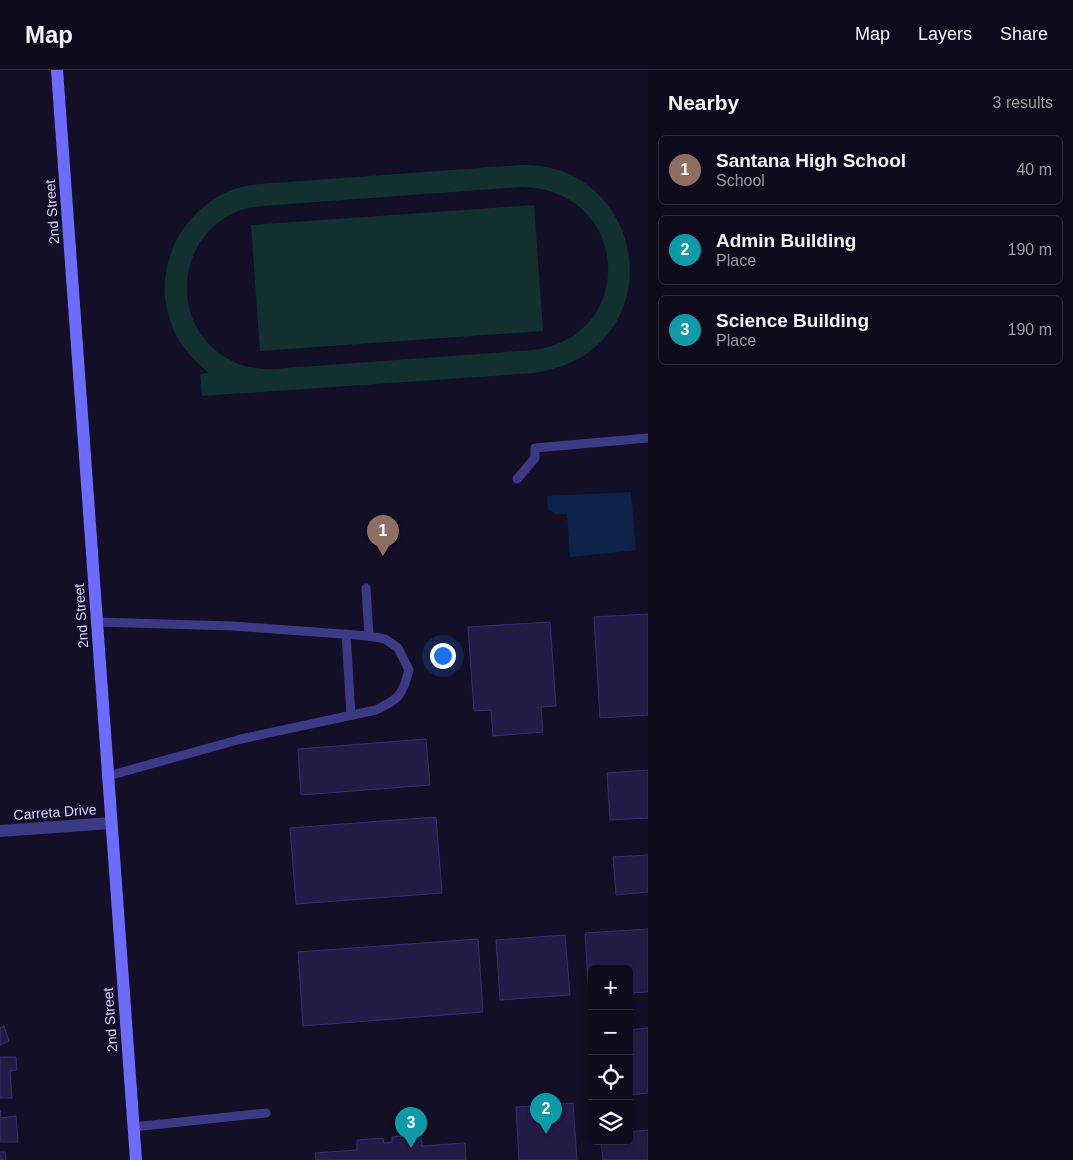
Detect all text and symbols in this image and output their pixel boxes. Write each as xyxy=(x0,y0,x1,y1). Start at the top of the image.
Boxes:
text: Map xyxy=(25,21,73,48)
text: Map xyxy=(855,24,890,44)
text: Layers xyxy=(918,24,972,44)
text: Share xyxy=(1000,24,1048,44)
text: Nearby xyxy=(668,91,739,114)
text: 3 results xyxy=(993,94,1053,111)
text: Santana High School xyxy=(716,150,906,171)
text: 1 xyxy=(681,161,689,178)
text: 40 m xyxy=(1016,161,1052,178)
text: School xyxy=(716,172,765,189)
street label: 2nd Street xyxy=(42,179,62,245)
text: Admin Building xyxy=(716,230,856,251)
text: 2 xyxy=(681,241,689,258)
text: 190 m xyxy=(1008,241,1052,258)
text: Place xyxy=(716,252,756,269)
text: Science Building xyxy=(716,310,869,331)
text: 3 xyxy=(681,321,689,338)
text: 190 m xyxy=(1008,321,1052,338)
text: Place xyxy=(716,332,756,349)
pin: 1 xyxy=(367,515,399,556)
street label: 2nd Street xyxy=(71,583,91,649)
your location xyxy=(430,643,456,669)
street label: Carreta Drive xyxy=(13,801,97,823)
map controls xyxy=(588,965,633,1145)
button: + xyxy=(588,965,633,1010)
street label: 2nd Street xyxy=(100,987,120,1053)
button: − xyxy=(588,1010,633,1055)
button: locate xyxy=(588,1055,633,1100)
pin: 2 xyxy=(530,1093,562,1134)
button: layers xyxy=(588,1100,633,1145)
pin: 3 xyxy=(395,1107,427,1148)

